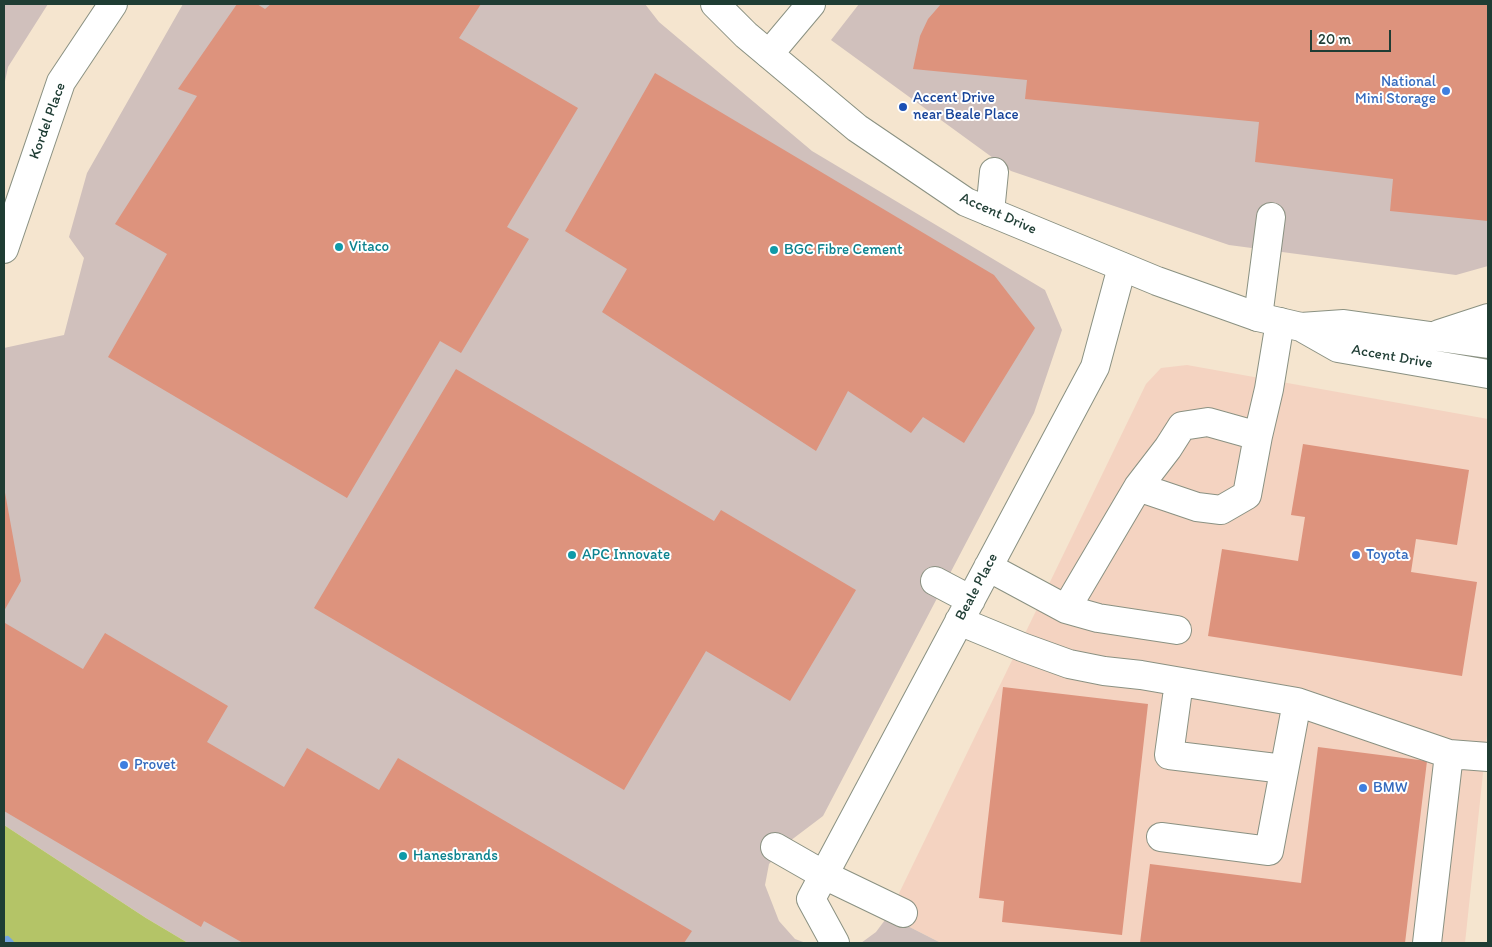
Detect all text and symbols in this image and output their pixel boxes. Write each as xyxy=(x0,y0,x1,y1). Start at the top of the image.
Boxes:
scale bar xyxy=(1312,20,1393,52)
text: 20 m xyxy=(1318,30,1351,48)
place label: National Mini Storage xyxy=(1355,73,1436,108)
street label: Kordel Place xyxy=(26,80,70,162)
marker: National Mini Storage xyxy=(1440,85,1452,97)
place label: Accent Drive near Beale Place xyxy=(913,89,1019,124)
marker: Accent Drive near Beale Place xyxy=(897,101,909,113)
street label: Accent Drive xyxy=(957,189,1039,239)
place label: Vitaco xyxy=(349,238,389,256)
marker: Vitaco xyxy=(333,241,345,253)
place label: BGC Fibre Cement xyxy=(784,241,903,259)
marker: BGC Fibre Cement xyxy=(768,244,780,256)
street label: Accent Drive xyxy=(1350,341,1434,373)
place label: APC Innovate xyxy=(582,546,670,564)
place label: Toyota xyxy=(1366,546,1409,564)
marker: APC Innovate xyxy=(566,549,578,561)
marker: Toyota xyxy=(1350,549,1362,561)
street label: Beale Place xyxy=(952,550,1002,624)
place label: Provet xyxy=(134,756,176,774)
marker: Provet xyxy=(118,759,130,771)
place label: BMW xyxy=(1373,779,1408,797)
marker: BMW xyxy=(1357,782,1369,794)
place label: Hanesbrands xyxy=(413,847,498,865)
marker: Hanesbrands xyxy=(397,850,409,862)

